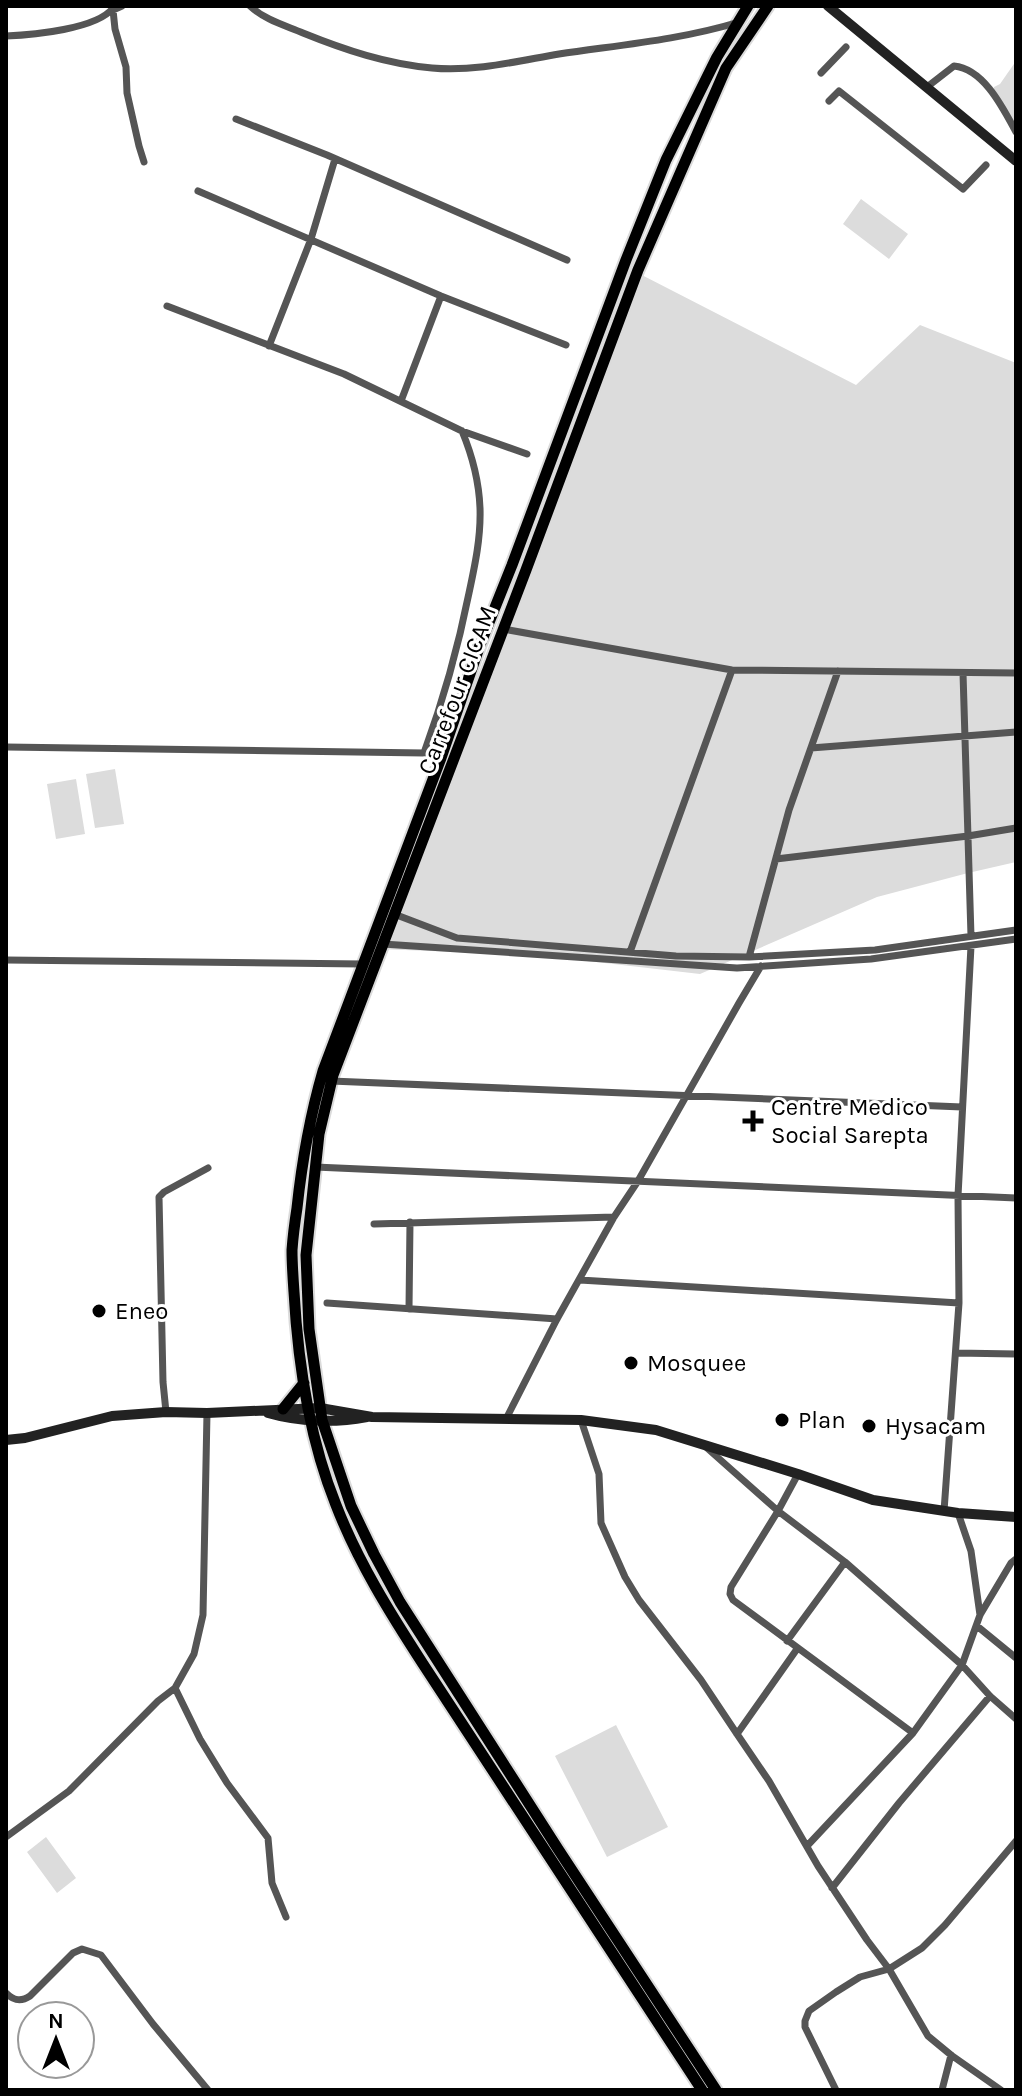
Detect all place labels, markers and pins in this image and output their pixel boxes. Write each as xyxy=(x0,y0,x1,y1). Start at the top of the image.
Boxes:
place label: Centre Medico Social Sarepta xyxy=(771,1093,929,1149)
marker: Centre Medico Social Sarepta xyxy=(742,1110,764,1132)
place label: Eneo xyxy=(115,1297,168,1325)
marker: Eneo xyxy=(90,1302,108,1320)
place label: Mosquee xyxy=(647,1349,746,1377)
marker: Mosquee xyxy=(622,1354,640,1372)
place label: Plan xyxy=(798,1406,846,1434)
marker: Plan xyxy=(773,1411,791,1429)
place label: Hysacam xyxy=(885,1412,986,1440)
marker: Hysacam xyxy=(860,1417,878,1435)

